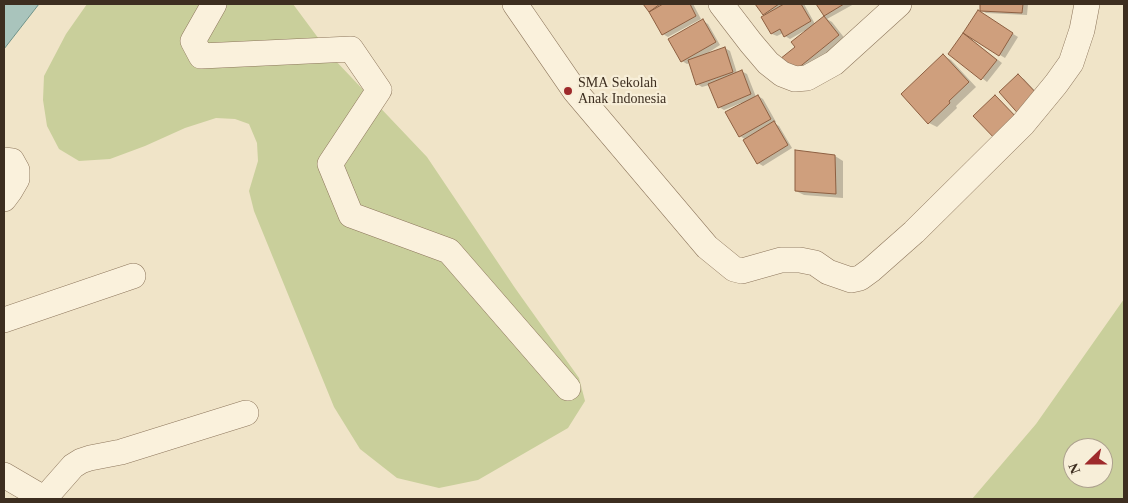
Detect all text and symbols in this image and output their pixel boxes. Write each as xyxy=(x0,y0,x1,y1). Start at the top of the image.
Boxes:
place label: SMA Sekolah Anak Indonesia xyxy=(578,75,666,108)
marker: SMA Sekolah Anak Indonesia xyxy=(562,85,574,97)
north arrow xyxy=(1063,438,1113,488)
text: N xyxy=(1066,461,1083,476)

